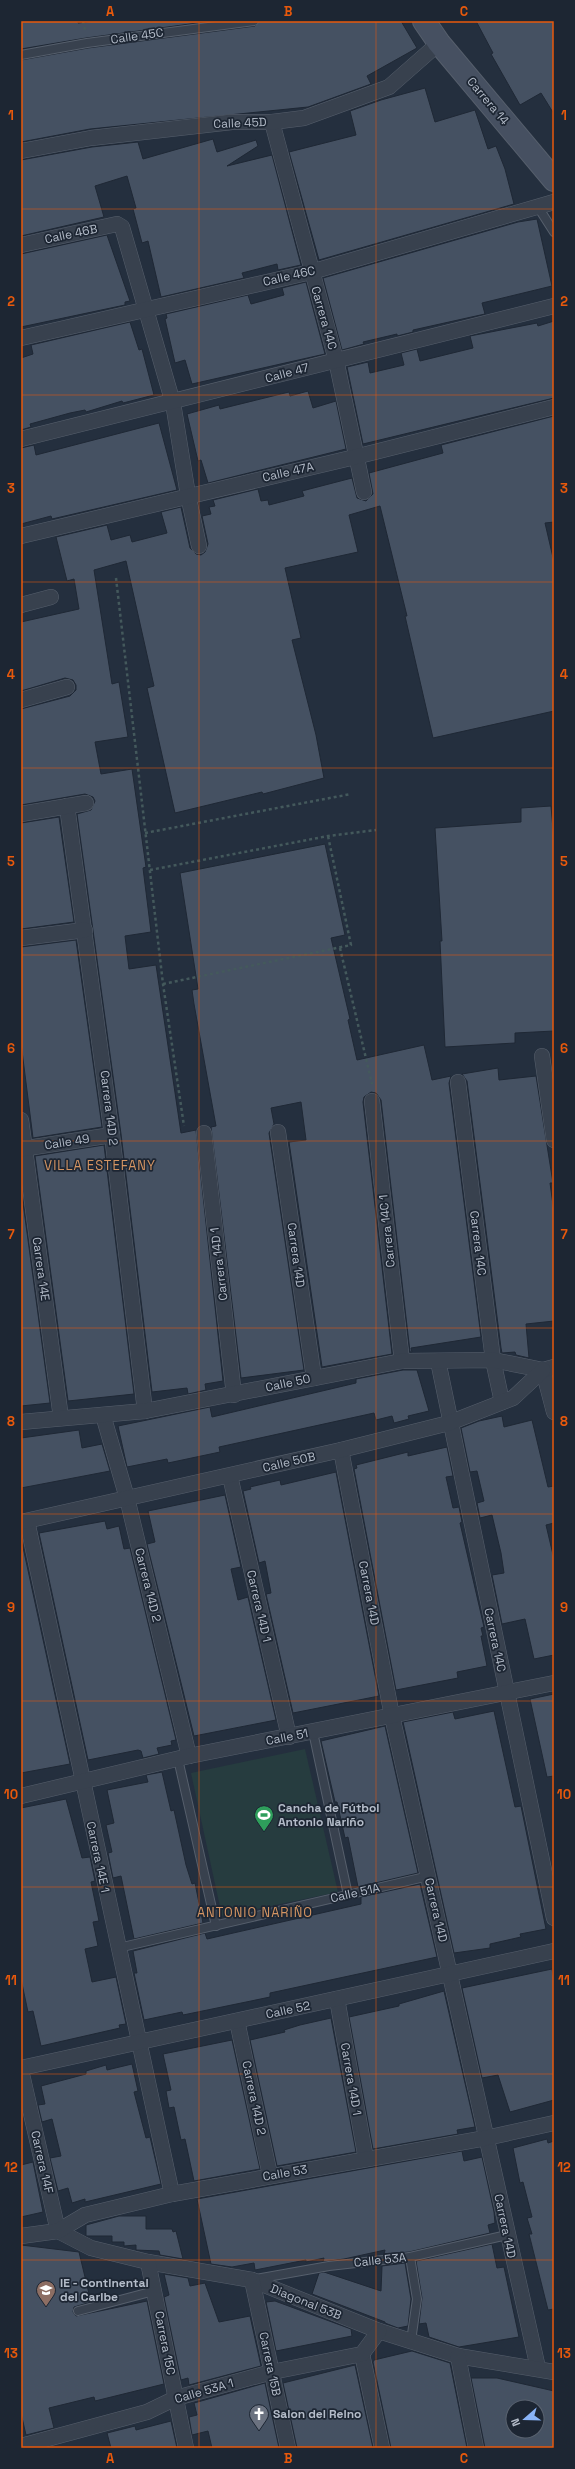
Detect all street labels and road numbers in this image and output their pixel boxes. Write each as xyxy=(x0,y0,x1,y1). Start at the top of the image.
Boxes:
street label: Calle 45C xyxy=(110,24,165,48)
street label: Carrera 14 xyxy=(463,74,513,128)
street label: Calle 45D xyxy=(213,114,267,132)
street label: Calle 46B xyxy=(43,221,99,247)
street label: Calle 46C xyxy=(261,262,317,290)
street label: Carrera 14C xyxy=(307,285,341,352)
street label: Calle 47 xyxy=(263,359,311,386)
street label: Calle 47A xyxy=(261,458,316,486)
street label: Carrera 14D 2 xyxy=(96,1069,122,1147)
street label: Calle 49 xyxy=(43,1131,91,1153)
street label: Carrera 14C 1 xyxy=(375,1194,399,1268)
street label: Carrera 14C xyxy=(466,1210,490,1277)
street label: Carrera 14D xyxy=(284,1222,308,1288)
street label: Carrera 14D 1 xyxy=(207,1227,231,1301)
street label: Carrera 14E xyxy=(29,1236,53,1302)
street label: Calle 50 xyxy=(264,1370,312,1396)
street label: Calle 50B xyxy=(261,1448,317,1476)
street label: Carrera 14D 2 xyxy=(131,1546,165,1624)
street label: Carrera 14D xyxy=(355,1559,383,1627)
street label: Carrera 14D 1 xyxy=(243,1568,275,1644)
street label: Carrera 14C xyxy=(480,1607,510,1674)
street label: Calle 51 xyxy=(265,1725,309,1749)
street label: Carrera 14E 1 xyxy=(83,1820,113,1894)
street label: Carrera 14D xyxy=(421,1876,451,1944)
street label: Calle 51A xyxy=(329,1879,382,1906)
street label: Calle 52 xyxy=(264,1997,312,2023)
street label: Carrera 14D 1 xyxy=(337,2041,365,2117)
street label: Carrera 14D 2 xyxy=(238,2059,270,2137)
street label: Carrera 14F xyxy=(27,2129,57,2195)
street label: Calle 53 xyxy=(261,2161,309,2185)
street label: Carrera 14D xyxy=(490,2192,520,2260)
street label: Calle 53A xyxy=(353,2249,407,2271)
street label: Diagonal 53B xyxy=(268,2280,344,2324)
street label: Carrera 15C xyxy=(151,2310,179,2377)
street label: Carrera 15B xyxy=(255,2331,285,2398)
street label: Calle 53A 1 xyxy=(173,2375,235,2407)

